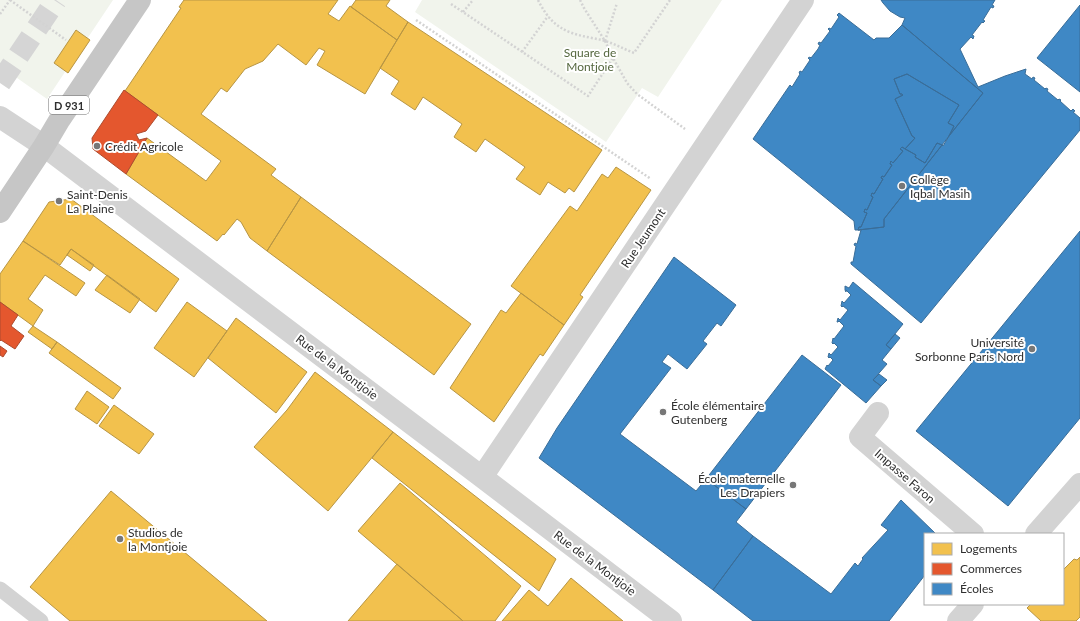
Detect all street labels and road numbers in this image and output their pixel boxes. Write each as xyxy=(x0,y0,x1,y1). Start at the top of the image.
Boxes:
road number: D 931 xyxy=(49,96,89,114)
street label: Rue Jeumont xyxy=(618,205,669,271)
street label: Rue de la Montjoie xyxy=(293,331,381,403)
street label: Impasse Faron xyxy=(872,446,938,506)
street label: Rue de la Montjoie xyxy=(551,527,639,599)

